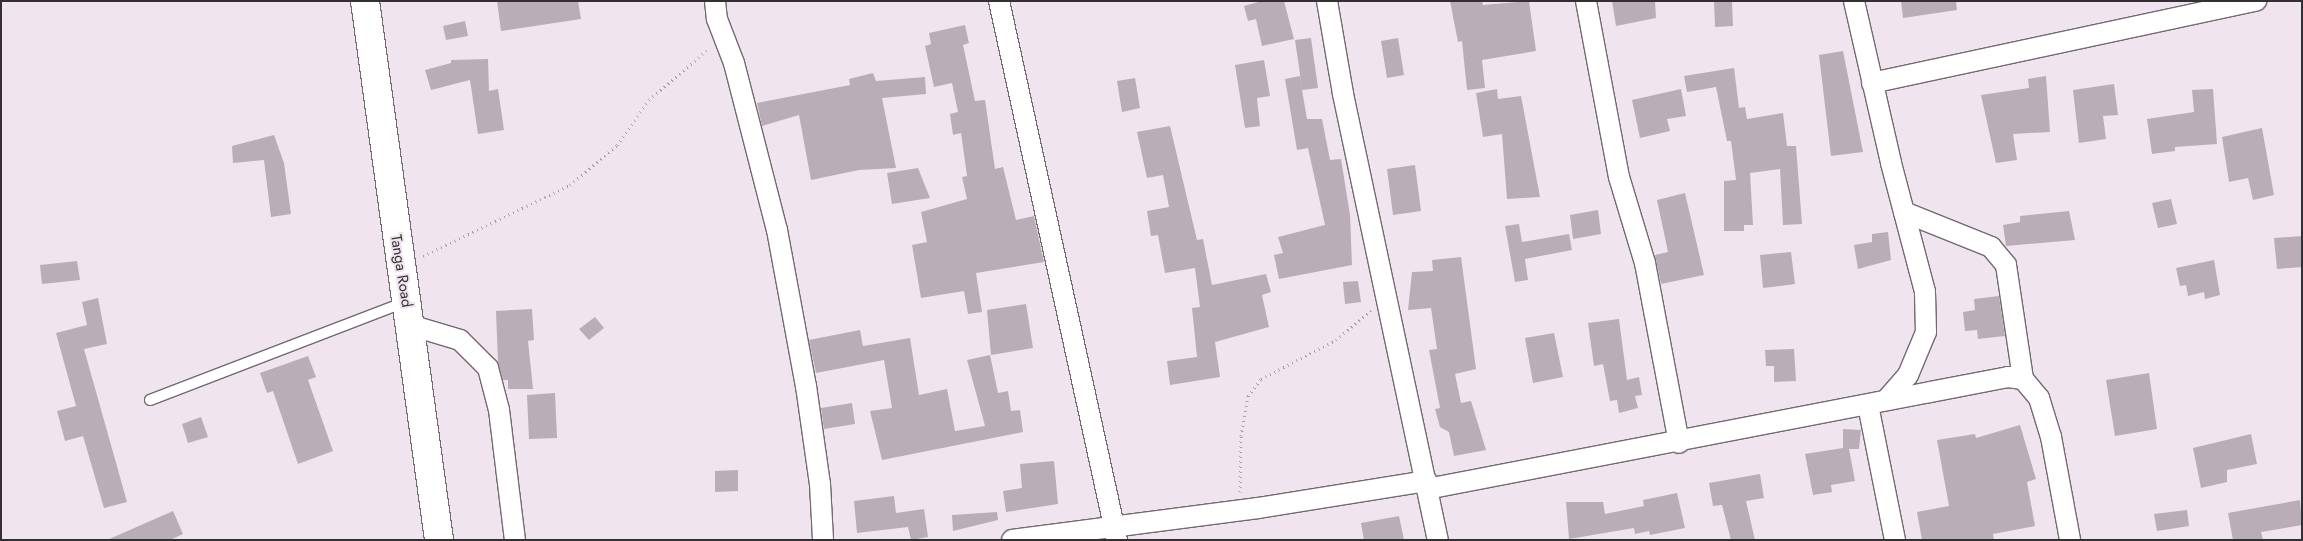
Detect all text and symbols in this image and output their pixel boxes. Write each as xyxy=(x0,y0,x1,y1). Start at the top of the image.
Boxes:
street label: Tanga Road xyxy=(386,233,416,309)

